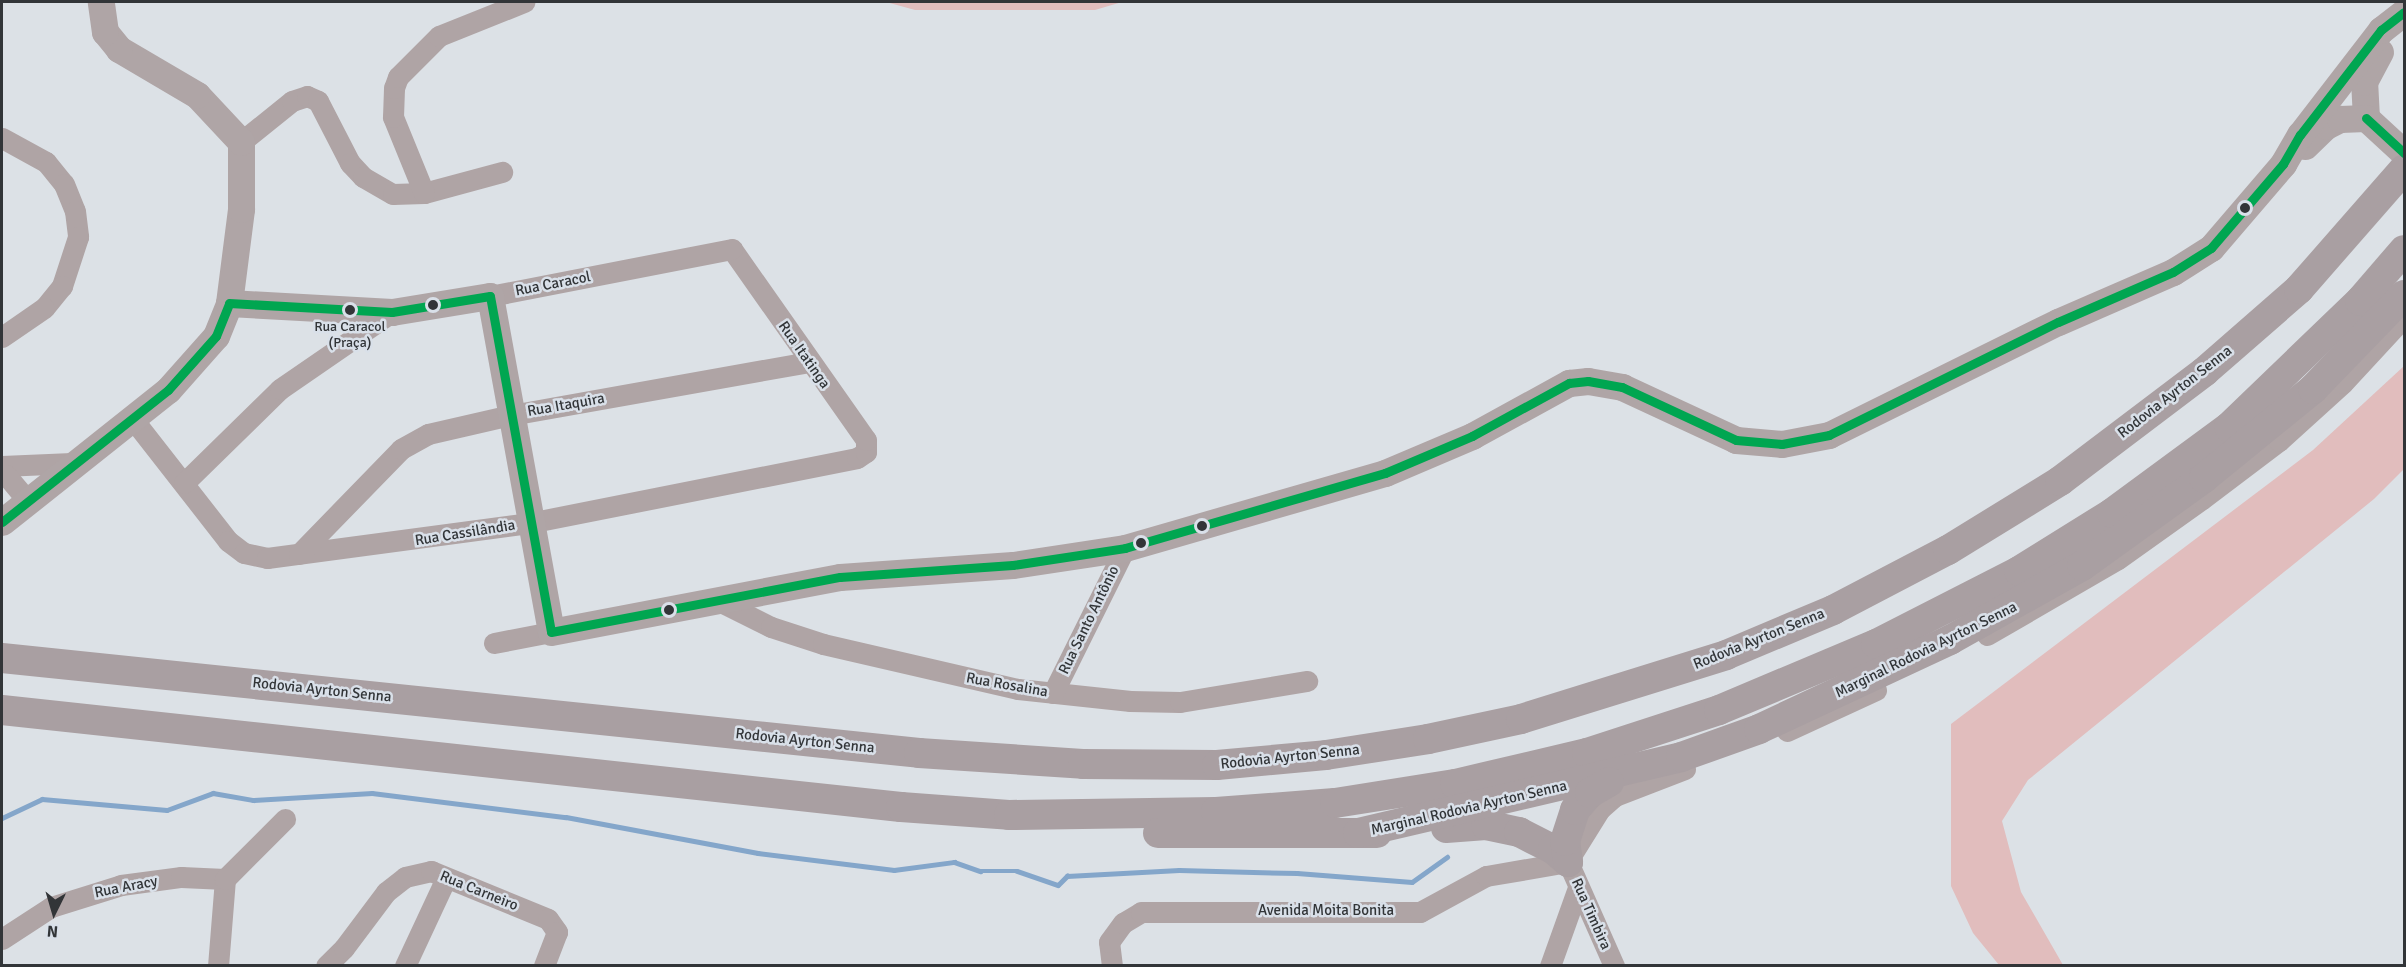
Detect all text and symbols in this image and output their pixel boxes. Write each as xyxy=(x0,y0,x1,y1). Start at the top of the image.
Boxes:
unlabelled marker xyxy=(2239,202,2251,214)
street label: Rua Caracol xyxy=(514,268,592,300)
unlabelled marker xyxy=(427,299,439,311)
marker: Rua Caracol (Praça) xyxy=(344,304,356,316)
street label: Rua Itatinga xyxy=(774,318,834,392)
place label: Rua Caracol (Praça) xyxy=(314,319,386,352)
street label: Rodovia Ayrton Senna xyxy=(2114,342,2236,442)
street label: Rua Itaquira xyxy=(526,389,606,421)
street label: Rua Cassilândia xyxy=(414,516,516,550)
unlabelled marker xyxy=(1196,520,1208,532)
unlabelled marker xyxy=(1135,537,1147,549)
street label: Rua Santo Antônio xyxy=(1055,563,1123,677)
street label: Marginal Rodovia Ayrton Senna xyxy=(1832,598,2020,702)
unlabelled marker xyxy=(663,604,675,616)
street label: Rodovia Ayrton Senna xyxy=(1691,604,1827,674)
street label: Rua Rosalina xyxy=(965,669,1049,701)
street label: Rodovia Ayrton Senna xyxy=(252,674,392,706)
street label: Rodovia Ayrton Senna xyxy=(735,725,875,757)
street label: Rodovia Ayrton Senna xyxy=(1220,741,1360,773)
street label: Marginal Rodovia Ayrton Senna xyxy=(1369,777,1569,839)
street label: Rua Carneiro xyxy=(437,867,521,915)
street label: Rua Aracy xyxy=(93,872,159,902)
street label: Rua Timbira xyxy=(1567,876,1615,952)
north arrow xyxy=(24,883,84,943)
street label: Avenida Moita Bonita xyxy=(1258,902,1394,920)
text: N xyxy=(46,920,59,941)

